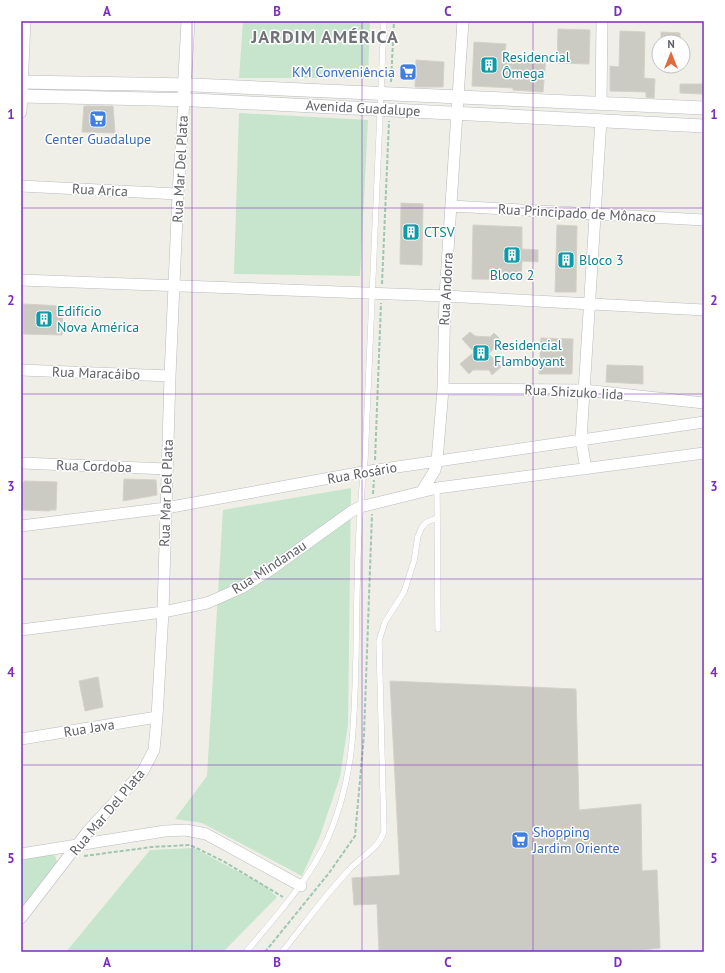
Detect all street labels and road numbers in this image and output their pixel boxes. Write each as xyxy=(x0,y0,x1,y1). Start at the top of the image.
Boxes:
street label: Avenida Guadalupe xyxy=(305,96,421,120)
street label: Rua Mar Del Plata xyxy=(168,115,192,223)
street label: Rua Arica xyxy=(72,180,128,200)
street label: Rua Principado de Mônaco xyxy=(497,200,657,226)
street label: Rua Andorra xyxy=(435,252,457,326)
street label: Rua Maracáibo xyxy=(52,362,140,384)
street label: Rua Shizuko Iida xyxy=(524,380,624,404)
street label: Rua Mar Del Plata xyxy=(155,439,177,547)
street label: Rua Cordoba xyxy=(56,456,132,476)
street label: Rua Rosário xyxy=(326,458,398,488)
street label: Rua Mindanau xyxy=(228,536,310,598)
street label: Rua Java xyxy=(62,715,116,741)
street label: Rua Mar Del Plata xyxy=(66,765,149,859)

